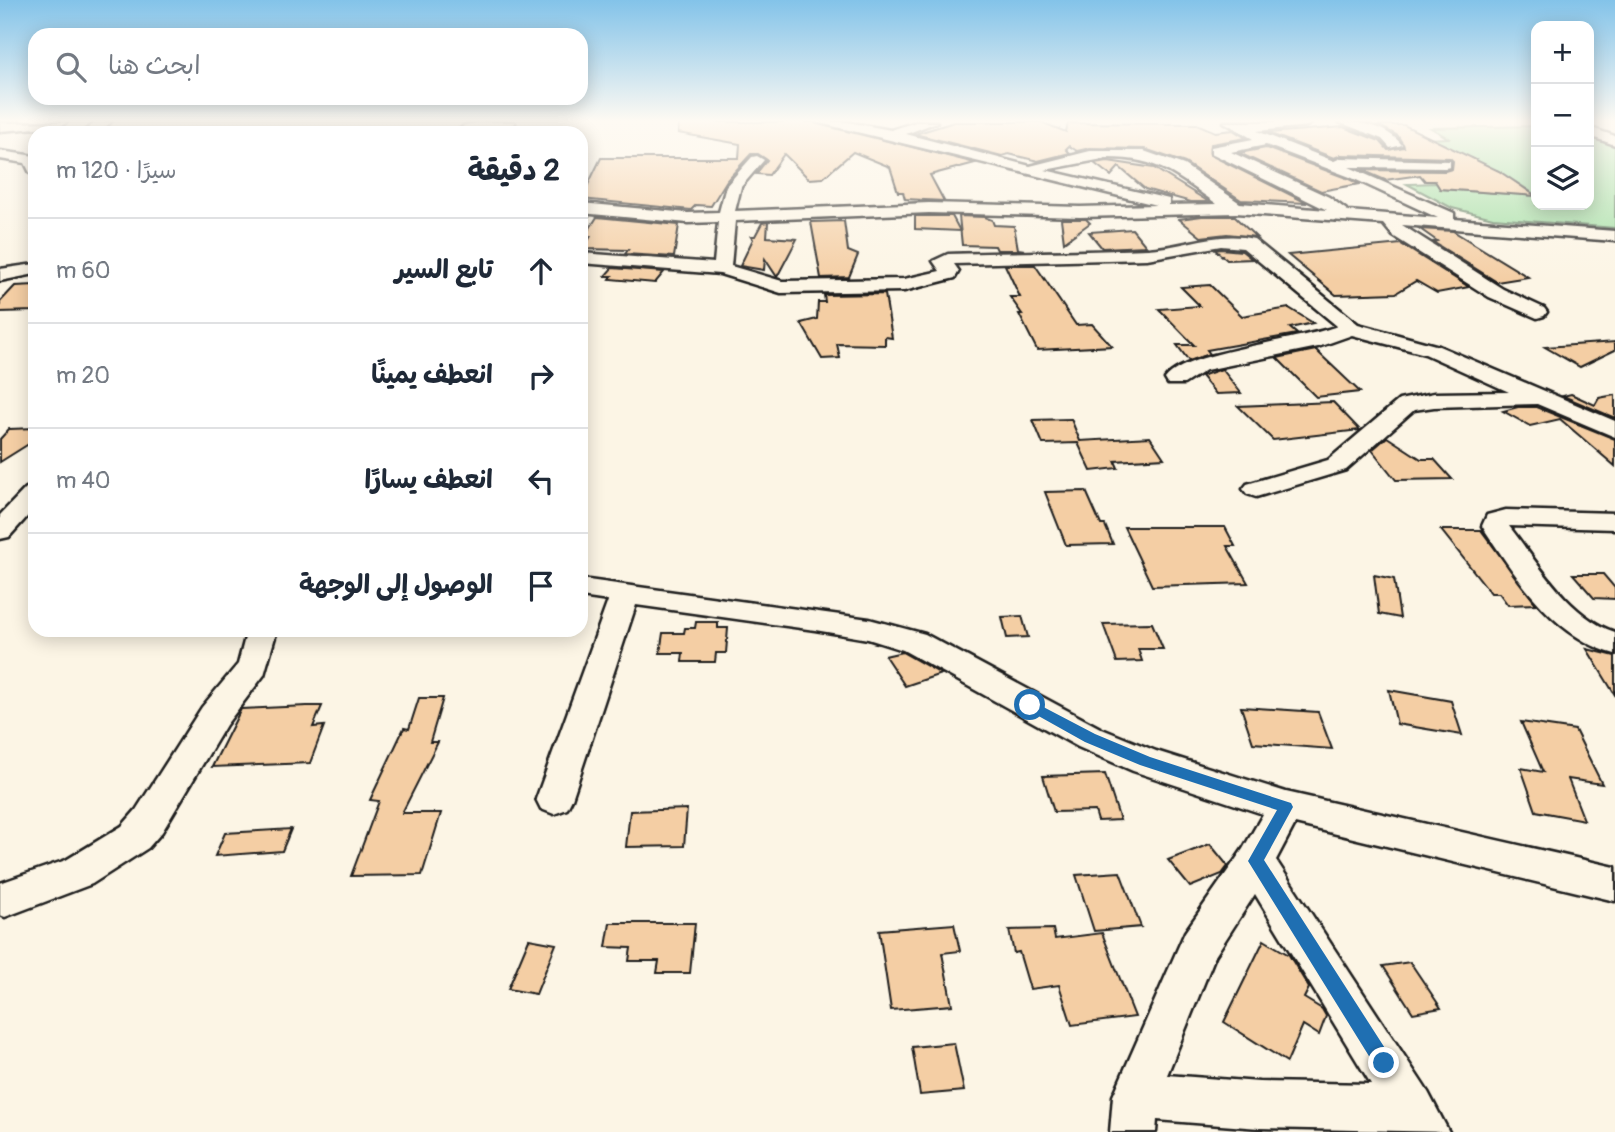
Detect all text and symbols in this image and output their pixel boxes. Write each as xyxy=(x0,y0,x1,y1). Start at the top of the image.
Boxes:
map controls xyxy=(1531,21,1594,210)
button: + xyxy=(1531,21,1594,84)
search box xyxy=(28,28,588,105)
icon: search xyxy=(52,48,90,86)
text: ابحث هنا xyxy=(108,50,201,82)
button: − xyxy=(1531,84,1594,147)
button: layers xyxy=(1531,147,1594,210)
text: 2 دقيقة xyxy=(468,152,560,189)
text: سيرًا · 120 m xyxy=(56,156,176,185)
icon: ahead xyxy=(522,252,560,290)
text: تابع السير xyxy=(395,254,493,286)
text: 60 m xyxy=(56,256,111,285)
icon: right xyxy=(522,357,560,395)
text: انعطف يمينًا xyxy=(371,359,493,391)
text: 20 m xyxy=(56,361,110,390)
icon: left xyxy=(522,462,560,500)
text: انعطف يسارًا xyxy=(364,464,493,496)
text: 40 m xyxy=(56,466,111,495)
icon: arrive xyxy=(522,567,560,605)
text: الوصول إلى الوجهة xyxy=(299,569,493,601)
route start xyxy=(1014,689,1045,720)
route end xyxy=(1368,1047,1399,1078)

